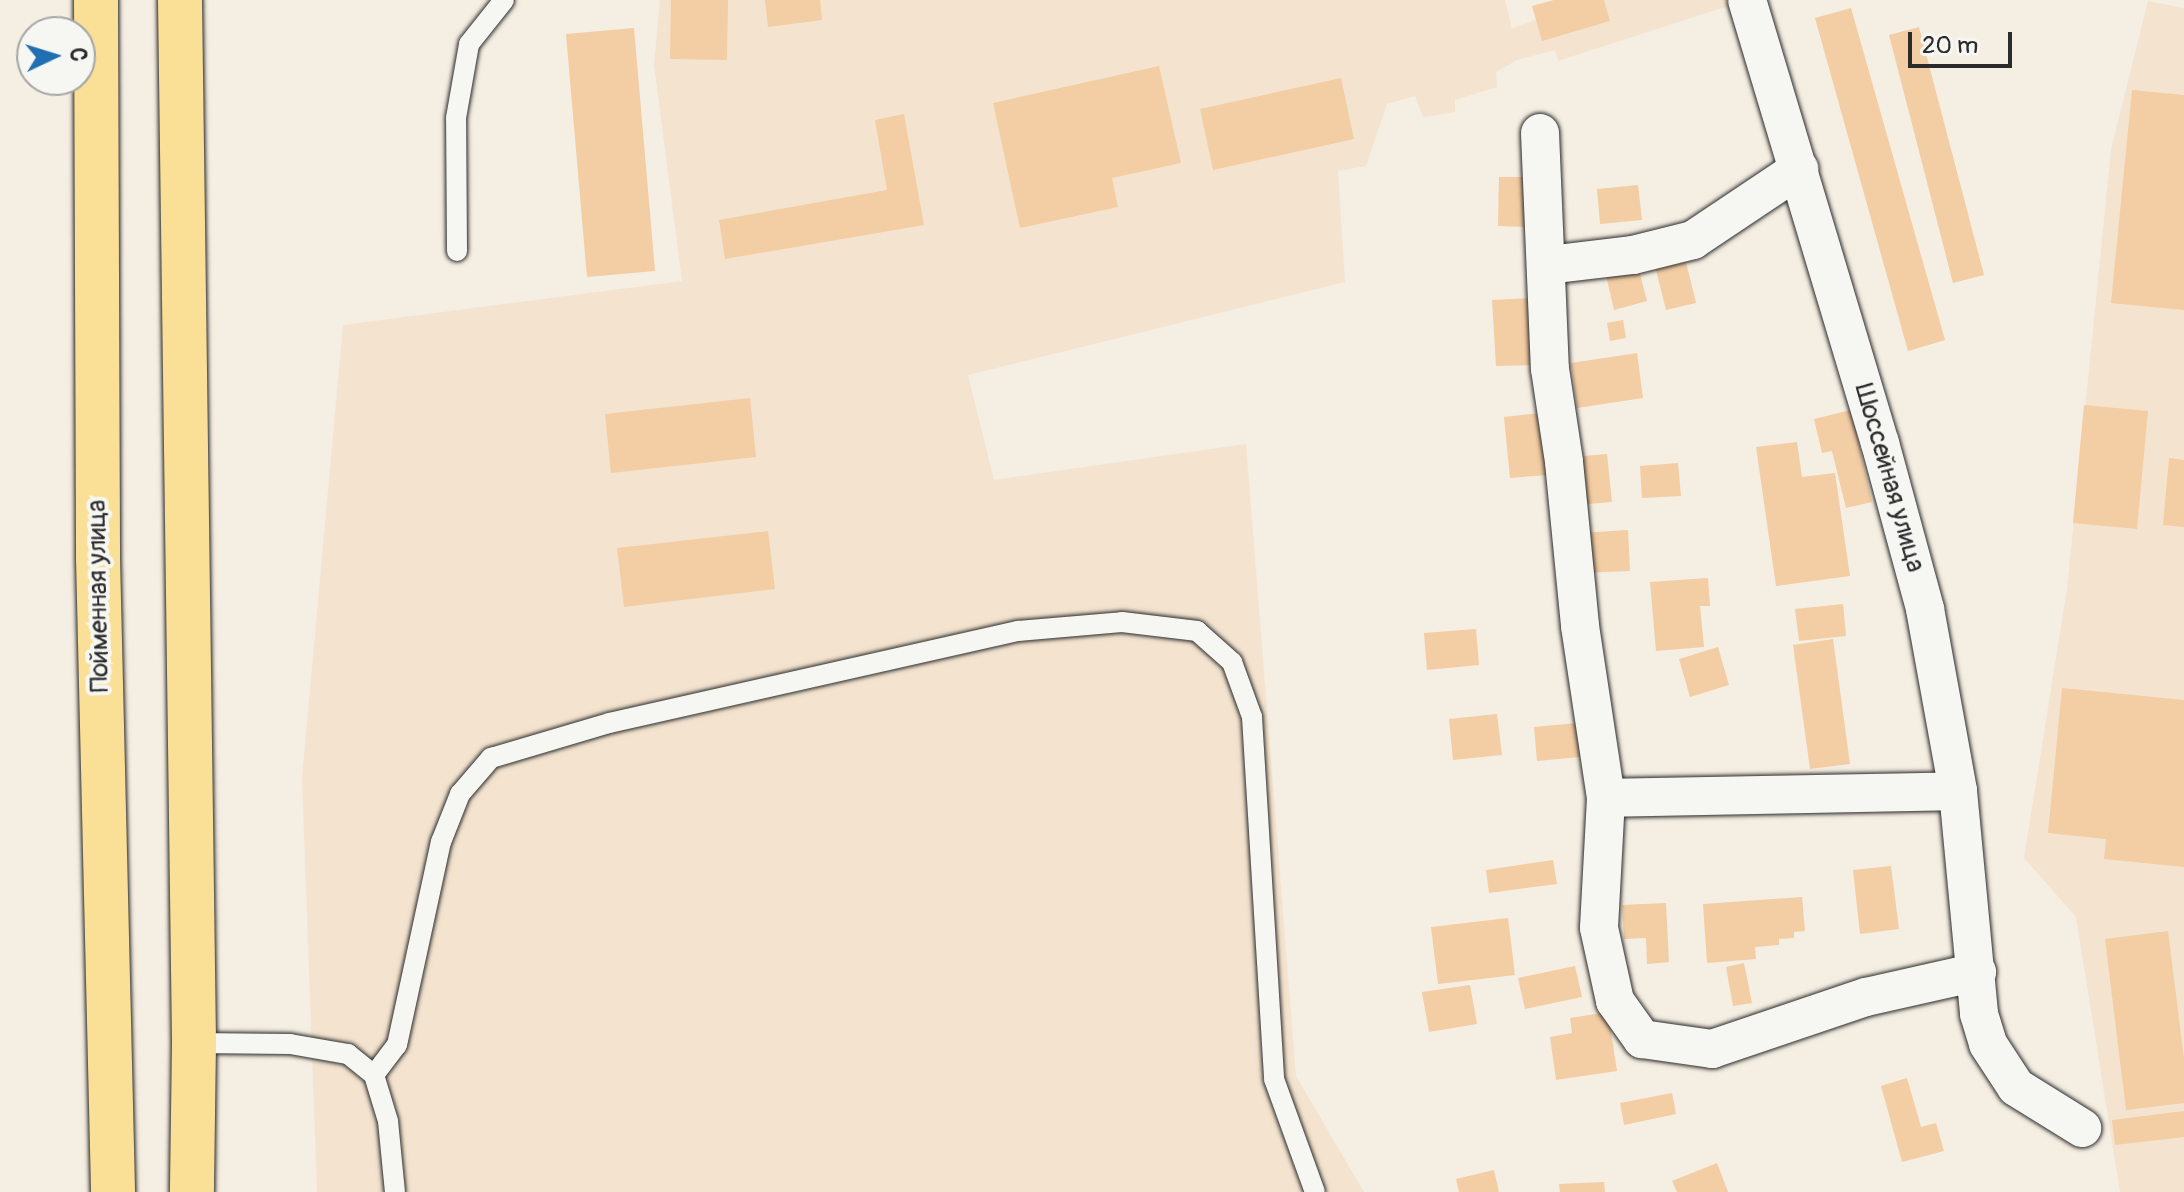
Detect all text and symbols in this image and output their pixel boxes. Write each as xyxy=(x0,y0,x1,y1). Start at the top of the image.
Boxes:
north arrow xyxy=(16,16,96,96)
scale bar xyxy=(1912,16,2016,66)
text: 20 m xyxy=(1922,31,1978,60)
text: С xyxy=(64,47,92,62)
street label: Шоссейная улица xyxy=(1847,380,1931,576)
street label: Пойменная улица xyxy=(82,499,116,693)

